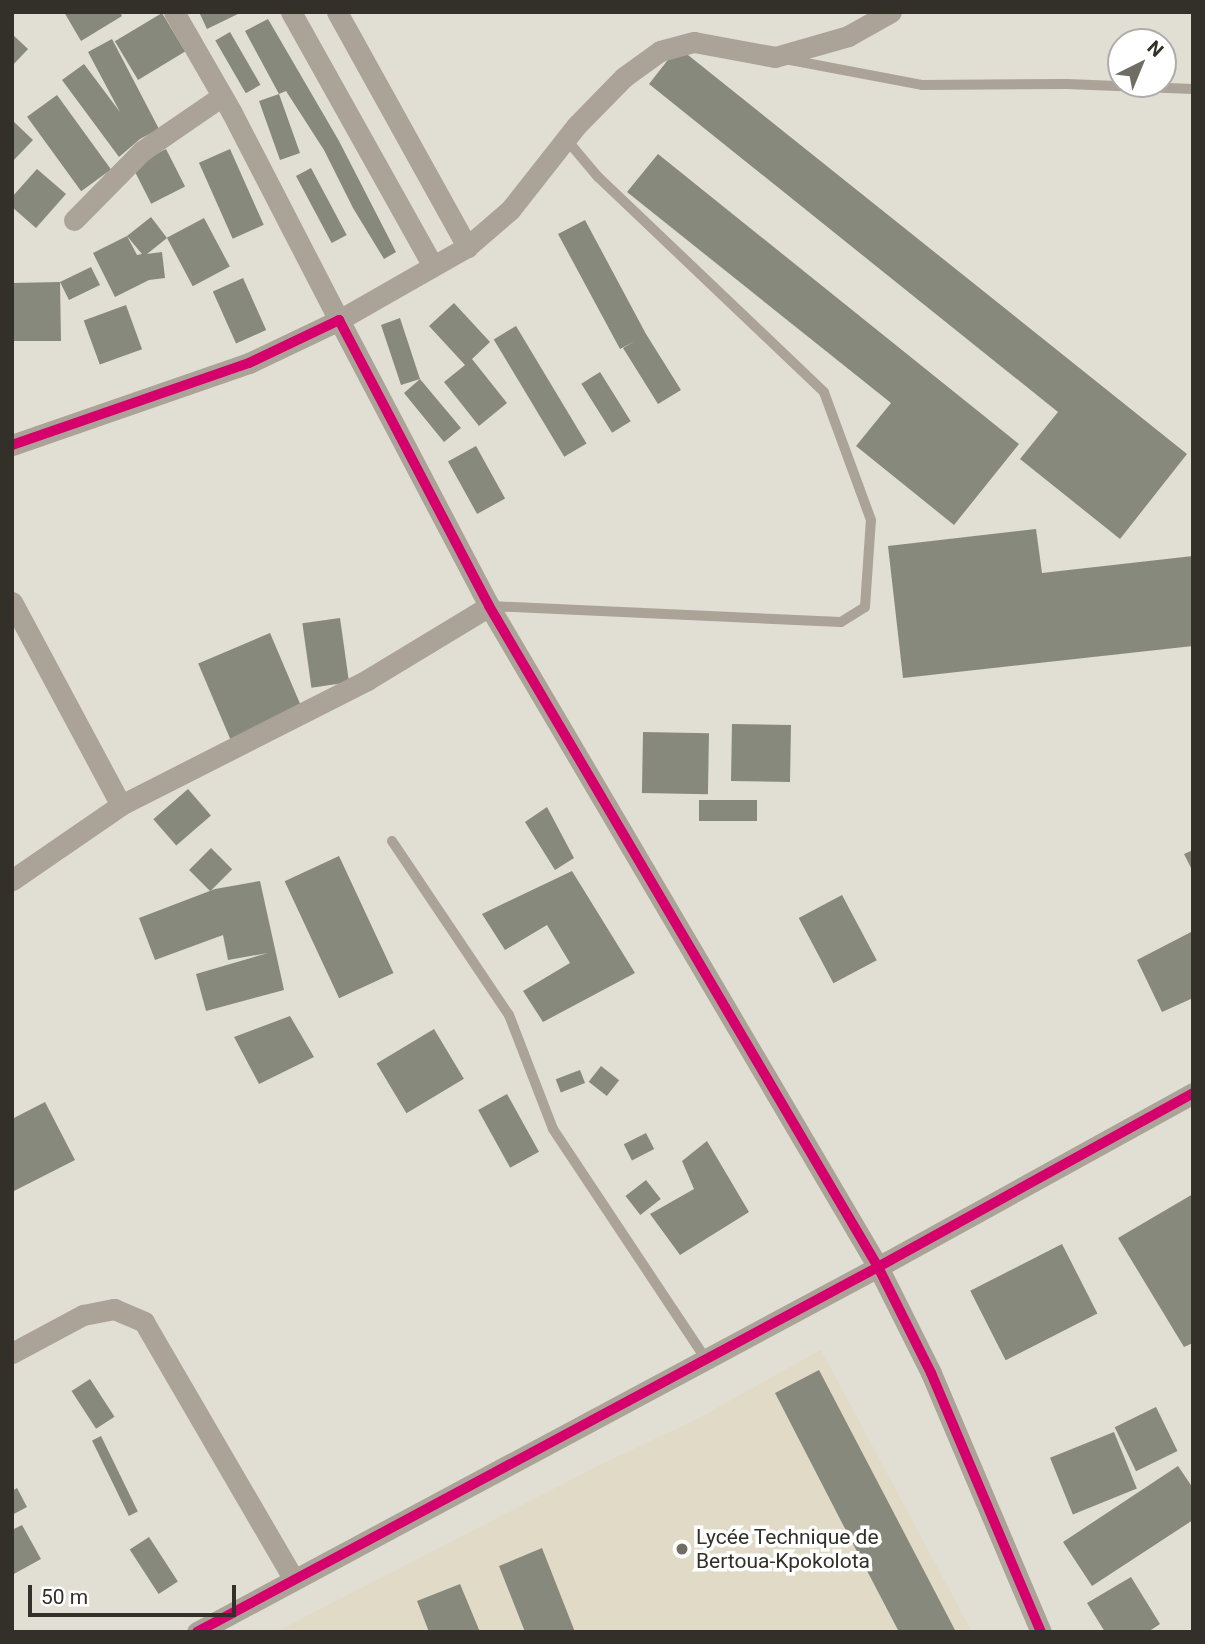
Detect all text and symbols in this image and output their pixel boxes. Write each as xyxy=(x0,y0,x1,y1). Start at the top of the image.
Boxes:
north arrow xyxy=(1107,28,1177,98)
text: N xyxy=(1143,36,1168,62)
place label: Lycée Technique de Bertoua-Kpokolota xyxy=(696,1524,879,1574)
marker: Lycée Technique de Bertoua-Kpokolota xyxy=(674,1541,690,1557)
scale bar xyxy=(32,1570,240,1614)
text: 50 m xyxy=(41,1585,88,1609)

